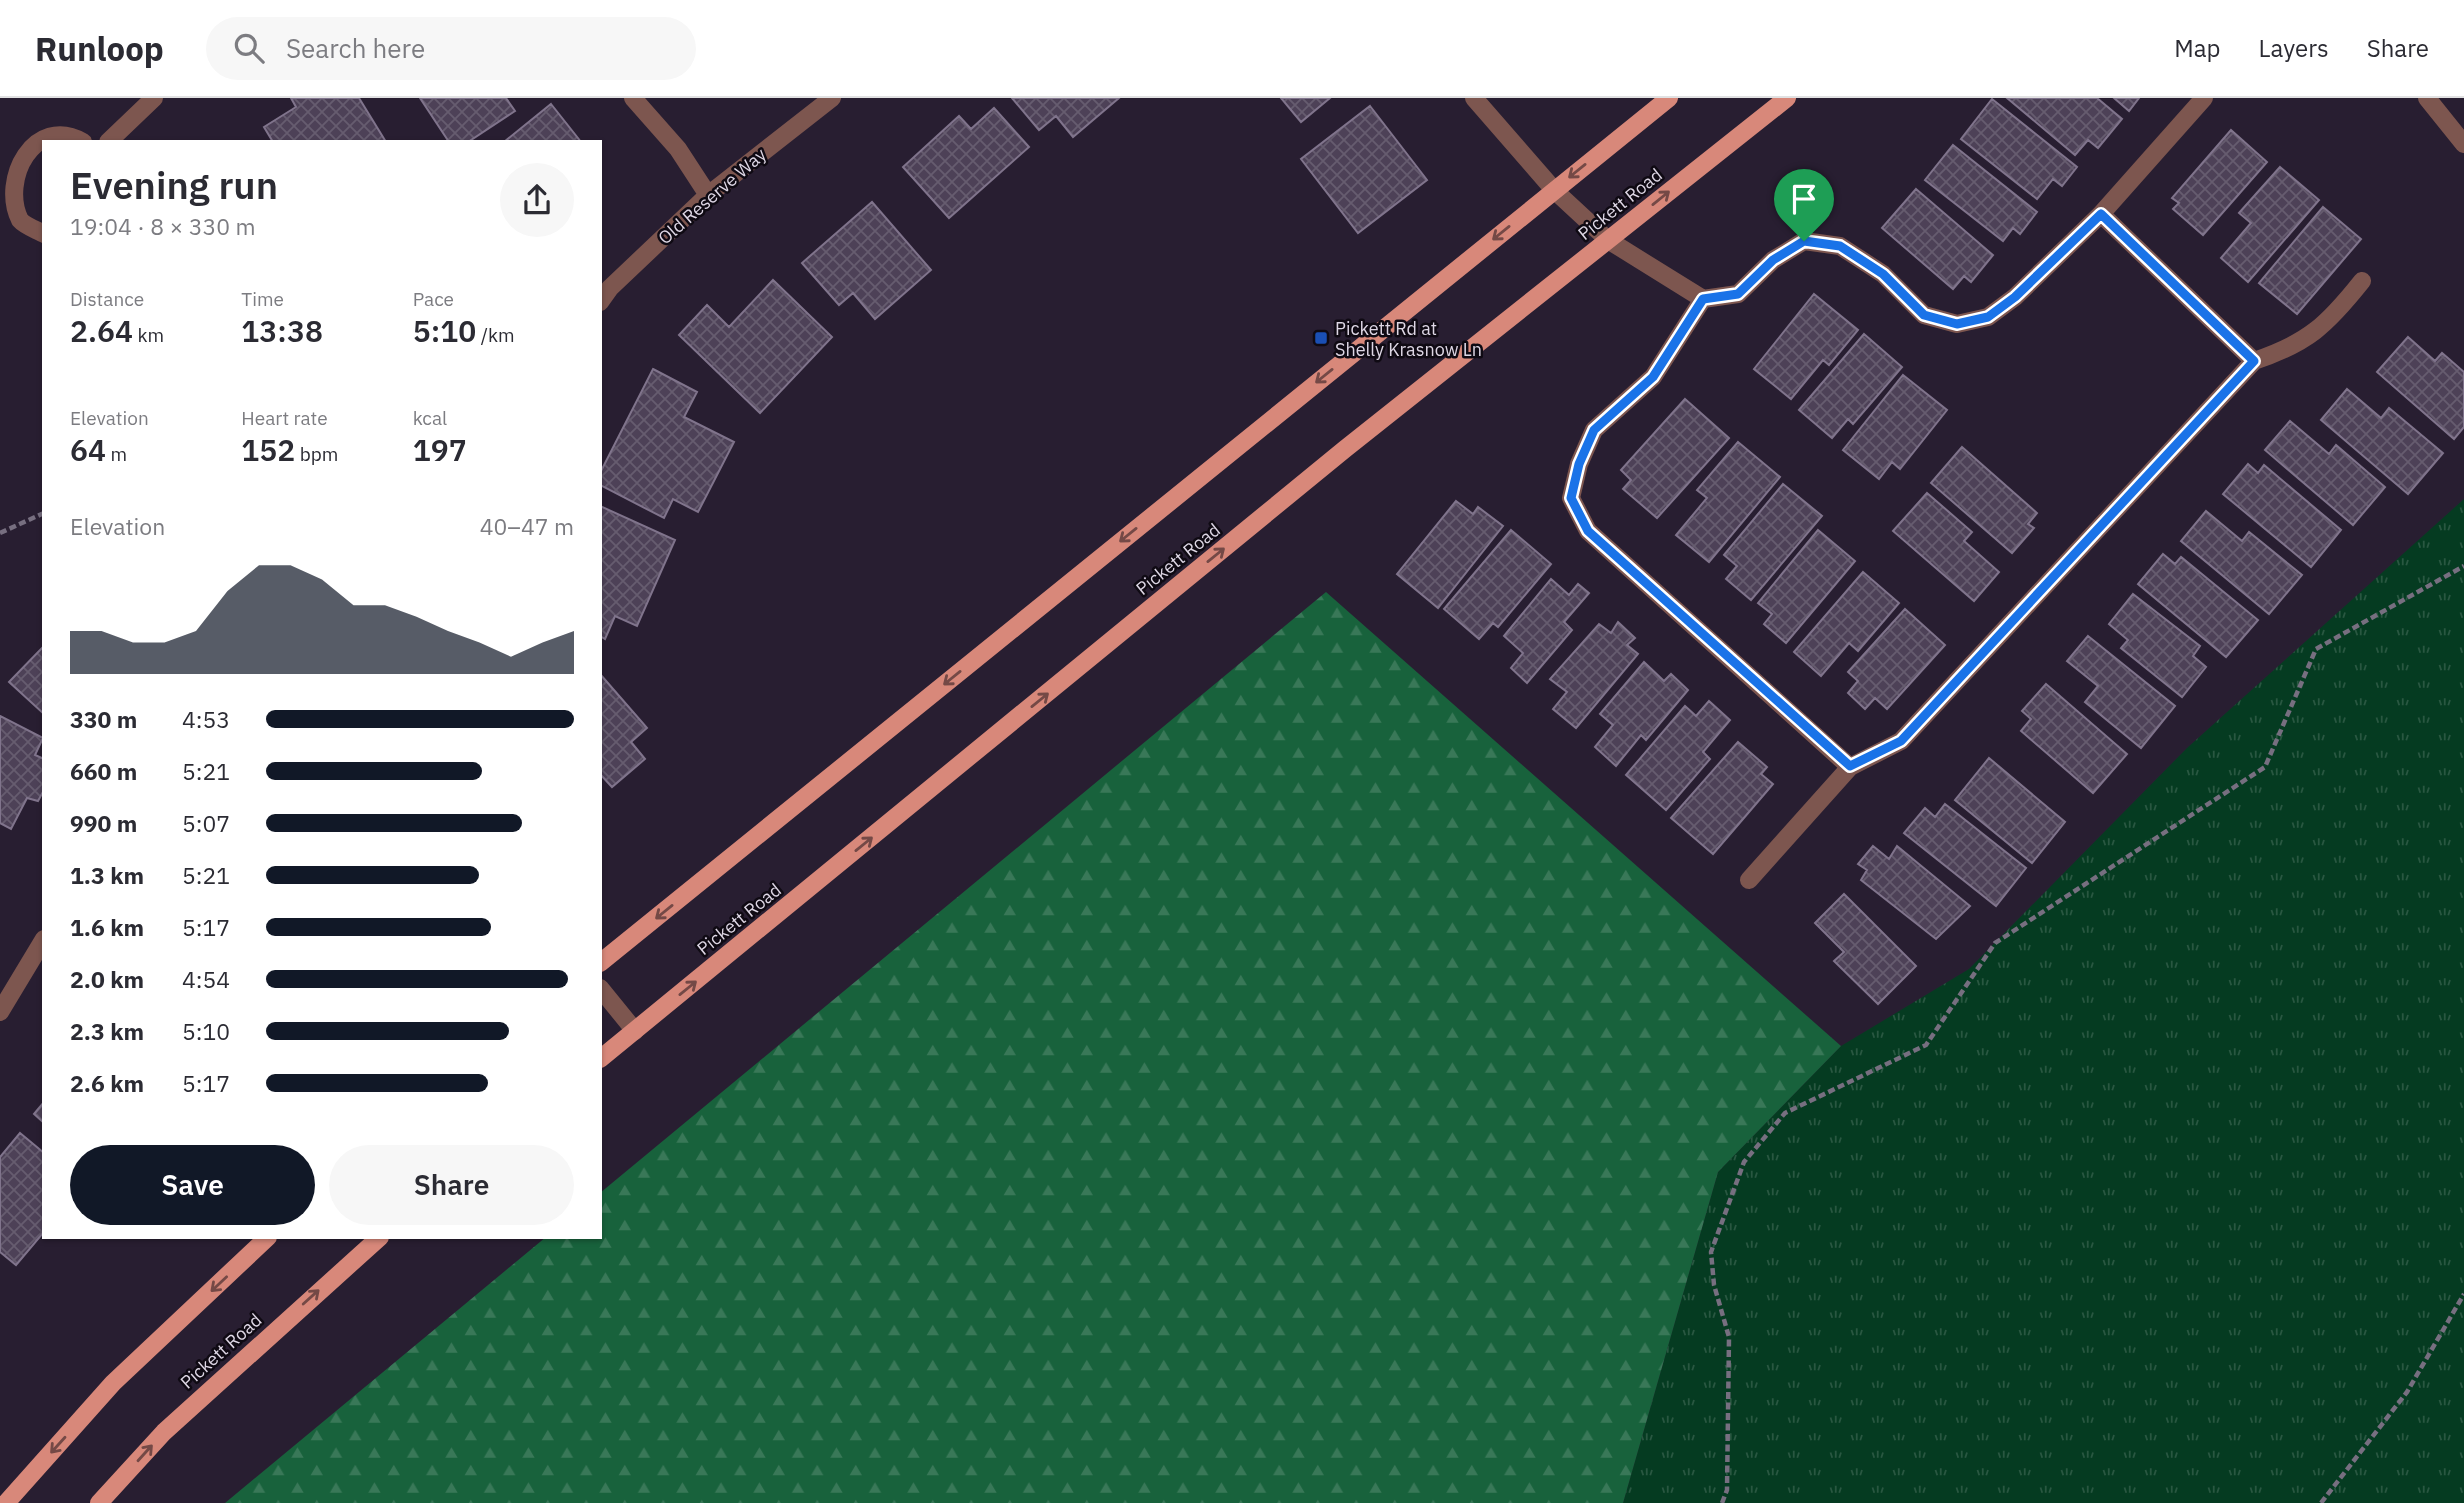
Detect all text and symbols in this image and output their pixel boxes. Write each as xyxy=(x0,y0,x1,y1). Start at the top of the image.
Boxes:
search box xyxy=(206,17,696,80)
text: Runloop xyxy=(35,27,164,70)
icon: search xyxy=(230,29,268,67)
text: Search here xyxy=(286,31,425,65)
text: Map xyxy=(2174,32,2221,64)
text: Layers xyxy=(2259,32,2329,64)
text: Share xyxy=(2367,32,2429,64)
street label: Old Reserve Way xyxy=(653,143,771,249)
text: Evening run xyxy=(70,160,278,209)
button: share xyxy=(500,163,574,237)
one-way arrow xyxy=(1568,163,1586,179)
street label: Pickett Road xyxy=(1573,163,1667,245)
pin xyxy=(1774,169,1834,241)
icon: arrive xyxy=(1785,180,1823,218)
one-way arrow xyxy=(1652,190,1670,205)
text: 19:04 · 8 × 330 m xyxy=(70,211,256,241)
one-way arrow xyxy=(1492,225,1510,240)
text: Distance xyxy=(70,287,144,311)
text: Time xyxy=(241,287,284,311)
text: Pace xyxy=(413,287,454,311)
text: 2.64 xyxy=(70,311,133,350)
text: 13:38 xyxy=(241,311,323,350)
text: 5:10 xyxy=(413,311,476,350)
place label: Pickett Rd at Shelly Krasnow Ln xyxy=(1335,317,1482,361)
text: km xyxy=(133,323,164,347)
text: /km xyxy=(476,323,515,347)
marker: Pickett Rd at Shelly Krasnow Ln xyxy=(1313,330,1329,346)
one-way arrow xyxy=(1316,368,1334,384)
text: Elevation xyxy=(70,406,149,430)
text: Heart rate xyxy=(241,406,328,430)
text: kcal xyxy=(413,406,447,430)
text: 64 xyxy=(70,430,106,469)
text: 152 xyxy=(241,430,295,469)
text: 197 xyxy=(413,430,467,469)
text: m xyxy=(106,442,127,466)
text: bpm xyxy=(295,442,338,466)
text: Elevation xyxy=(70,511,165,541)
text: 40–47 m xyxy=(480,511,574,541)
street label: Pickett Road xyxy=(1131,518,1225,600)
one-way arrow xyxy=(1120,527,1138,543)
one-way arrow xyxy=(1206,548,1224,563)
one-way arrow xyxy=(943,671,961,686)
one-way arrow xyxy=(1030,692,1048,707)
text: 330 m xyxy=(70,704,137,734)
text: 4:53 xyxy=(182,704,230,734)
text: 660 m xyxy=(70,756,137,786)
text: 5:21 xyxy=(182,756,230,786)
text: 990 m xyxy=(70,808,137,838)
text: 5:07 xyxy=(182,808,230,838)
one-way arrow xyxy=(854,836,872,851)
text: 1.3 km xyxy=(70,860,144,890)
text: 5:21 xyxy=(182,860,230,890)
street label: Pickett Road xyxy=(692,878,786,960)
one-way arrow xyxy=(655,904,673,920)
text: 1.6 km xyxy=(70,912,144,942)
text: 5:17 xyxy=(182,912,230,942)
text: 2.0 km xyxy=(70,964,144,994)
text: 4:54 xyxy=(182,964,230,994)
one-way arrow xyxy=(678,980,696,996)
text: 2.3 km xyxy=(70,1016,144,1046)
text: 5:10 xyxy=(182,1016,230,1046)
text: 2.6 km xyxy=(70,1068,144,1098)
text: 5:17 xyxy=(182,1068,230,1098)
button: Save xyxy=(70,1145,315,1225)
button: Share xyxy=(329,1145,574,1225)
one-way arrow xyxy=(210,1275,228,1292)
one-way arrow xyxy=(302,1289,319,1306)
street label: Pickett Road xyxy=(176,1308,266,1394)
one-way arrow xyxy=(50,1436,66,1454)
one-way arrow xyxy=(137,1444,153,1462)

